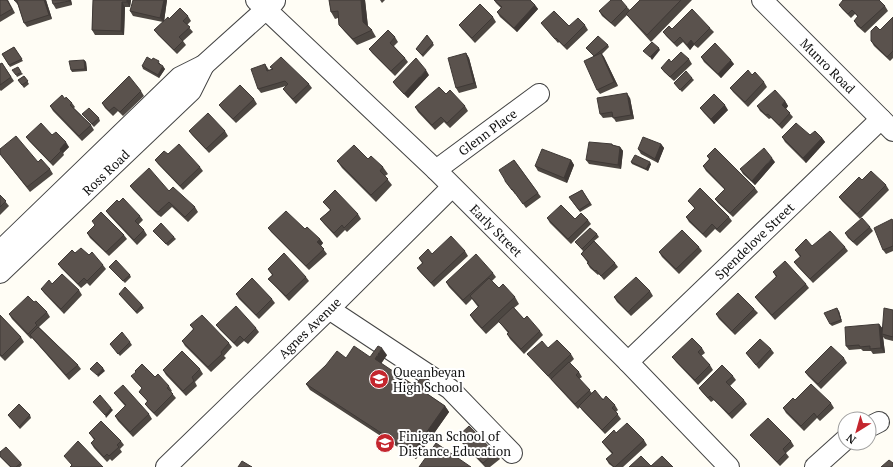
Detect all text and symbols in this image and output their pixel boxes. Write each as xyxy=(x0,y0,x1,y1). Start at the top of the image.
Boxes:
street label: Munro Road xyxy=(796,34,859,97)
street label: Glenn Place xyxy=(455,104,520,160)
street label: Ross Road xyxy=(78,146,133,199)
street label: Spendelove Street xyxy=(710,198,798,283)
street label: Early Street xyxy=(466,200,527,261)
street label: Agnes Avenue xyxy=(274,293,345,362)
place label: Queanbeyan High School xyxy=(393,363,465,396)
school or university icon: Queanbeyan High School xyxy=(368,368,390,390)
north arrow xyxy=(837,411,877,451)
place label: Finigan School of Distance Education xyxy=(399,427,511,460)
text: N xyxy=(843,430,859,447)
school or university icon: Finigan School of Distance Education xyxy=(374,432,396,454)

